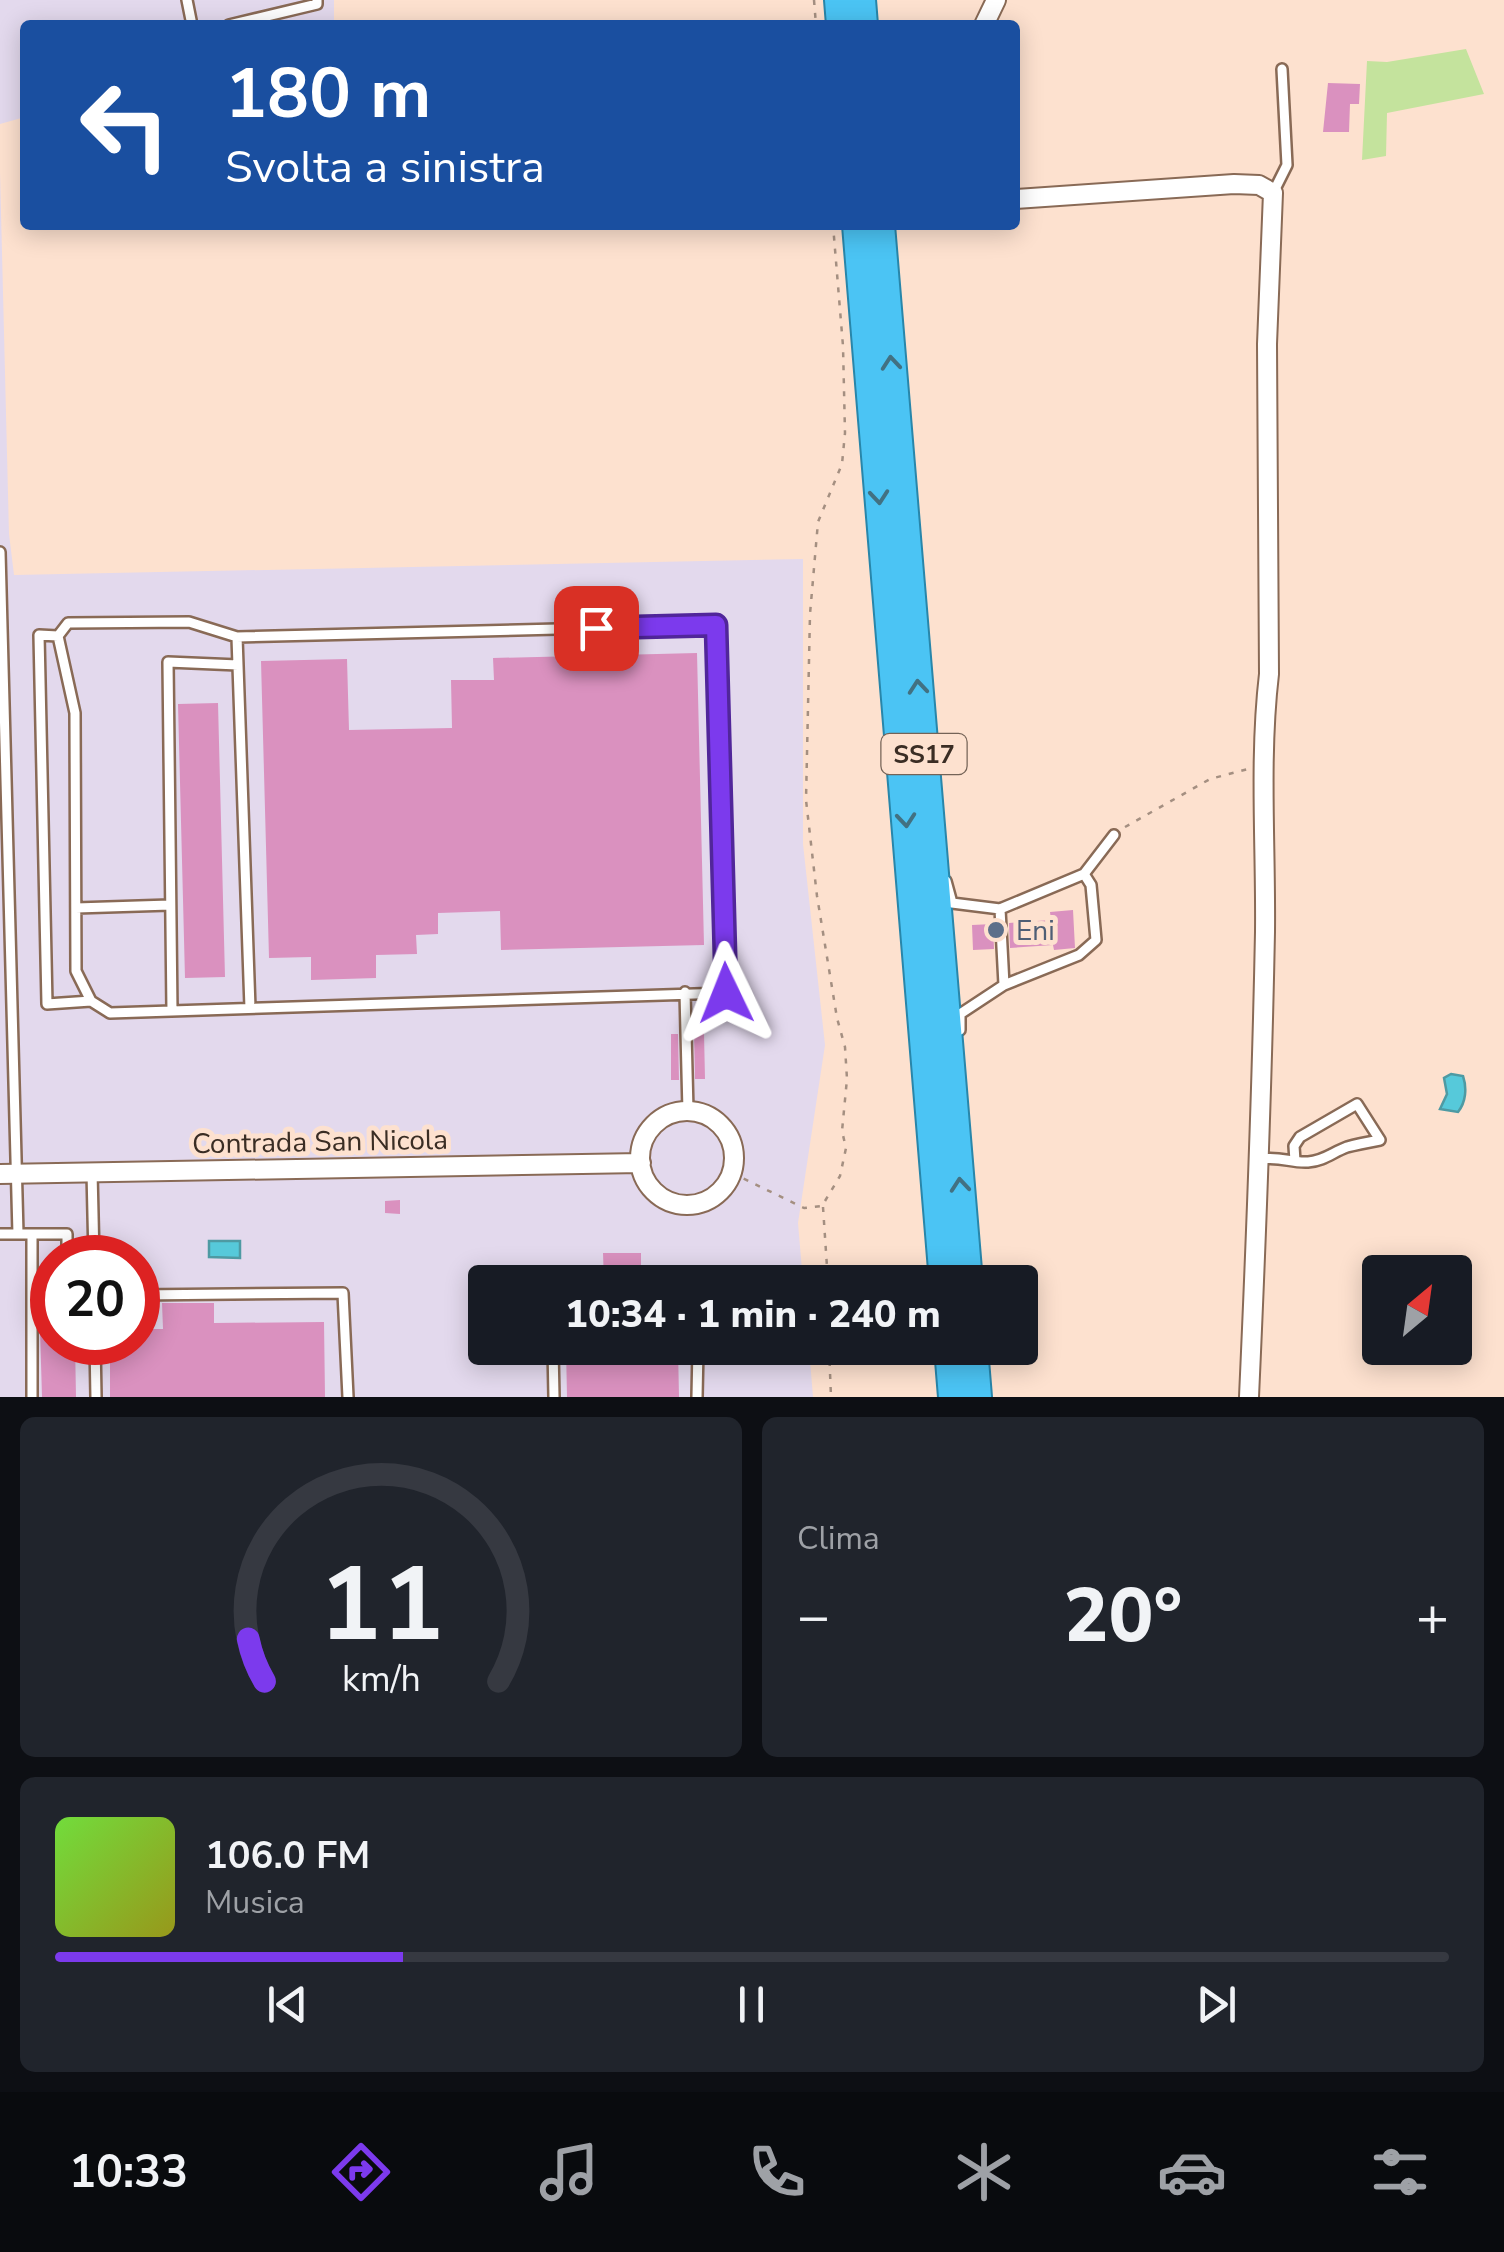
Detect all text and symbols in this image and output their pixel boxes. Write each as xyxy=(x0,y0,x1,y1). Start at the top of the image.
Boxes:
text: 180 m xyxy=(225,46,431,142)
icon: left xyxy=(60,60,190,190)
text: Svolta a sinistra xyxy=(225,137,545,198)
one-way arrow xyxy=(881,355,903,371)
one-way arrow xyxy=(868,489,890,505)
pin xyxy=(554,586,639,671)
icon: arrive xyxy=(569,601,624,656)
one-way arrow xyxy=(908,679,930,695)
road number: SS17 xyxy=(882,734,966,774)
one-way arrow xyxy=(895,813,916,829)
place label: Eni xyxy=(1016,912,1055,950)
marker: Eni xyxy=(985,919,1007,941)
position arrow xyxy=(674,941,778,1045)
street label: Contrada San Nicola xyxy=(192,1121,448,1163)
one-way arrow xyxy=(949,1177,971,1193)
speed limit sign: 20 xyxy=(30,1235,160,1365)
north arrow xyxy=(1362,1255,1472,1365)
map controls xyxy=(1362,1255,1472,1365)
text: 10:34 · 1 min · 240 m xyxy=(565,1289,941,1340)
text: Clima xyxy=(797,1517,880,1560)
text: 11 xyxy=(319,1534,443,1676)
text: 20° xyxy=(1064,1565,1182,1667)
text: − xyxy=(797,1579,830,1654)
text: + xyxy=(1416,1579,1449,1654)
text: km/h xyxy=(342,1655,420,1704)
text: 106.0 FM xyxy=(205,1830,370,1881)
text: Musica xyxy=(205,1881,305,1924)
icon: previous xyxy=(260,1977,315,2032)
icon: pause xyxy=(724,1977,779,2032)
icon: next xyxy=(1189,1977,1244,2032)
icon: directions xyxy=(326,2137,396,2207)
icon: music xyxy=(534,2137,604,2207)
icon: phone xyxy=(742,2137,812,2207)
icon: climate xyxy=(949,2137,1019,2207)
icon: car xyxy=(1157,2137,1227,2207)
icon: filters xyxy=(1365,2137,1435,2207)
text: 10:33 xyxy=(69,2142,188,2203)

